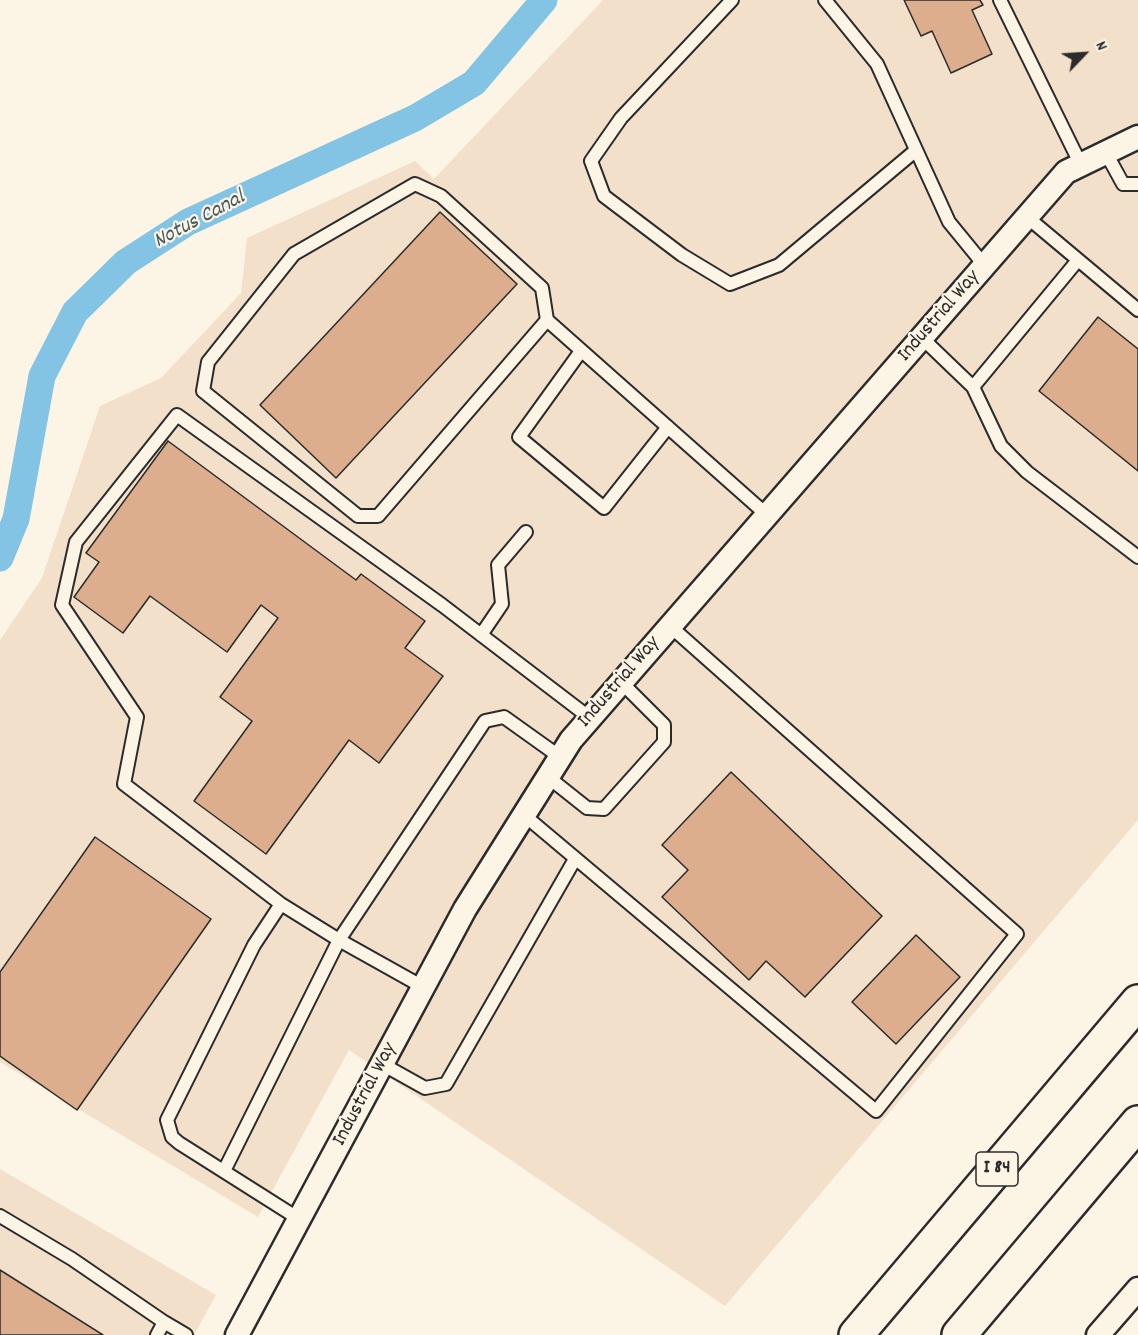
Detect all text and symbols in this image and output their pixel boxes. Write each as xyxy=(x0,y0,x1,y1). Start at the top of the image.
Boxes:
north arrow xyxy=(1054,24,1114,84)
text: N xyxy=(1089,38,1113,55)
water label: Notus Canal xyxy=(150,186,250,256)
street label: Industrial Way xyxy=(893,266,987,368)
street label: Industrial Way xyxy=(573,632,667,734)
street label: Industrial Way xyxy=(328,1039,404,1151)
road number: I 84 xyxy=(976,1152,1018,1186)

